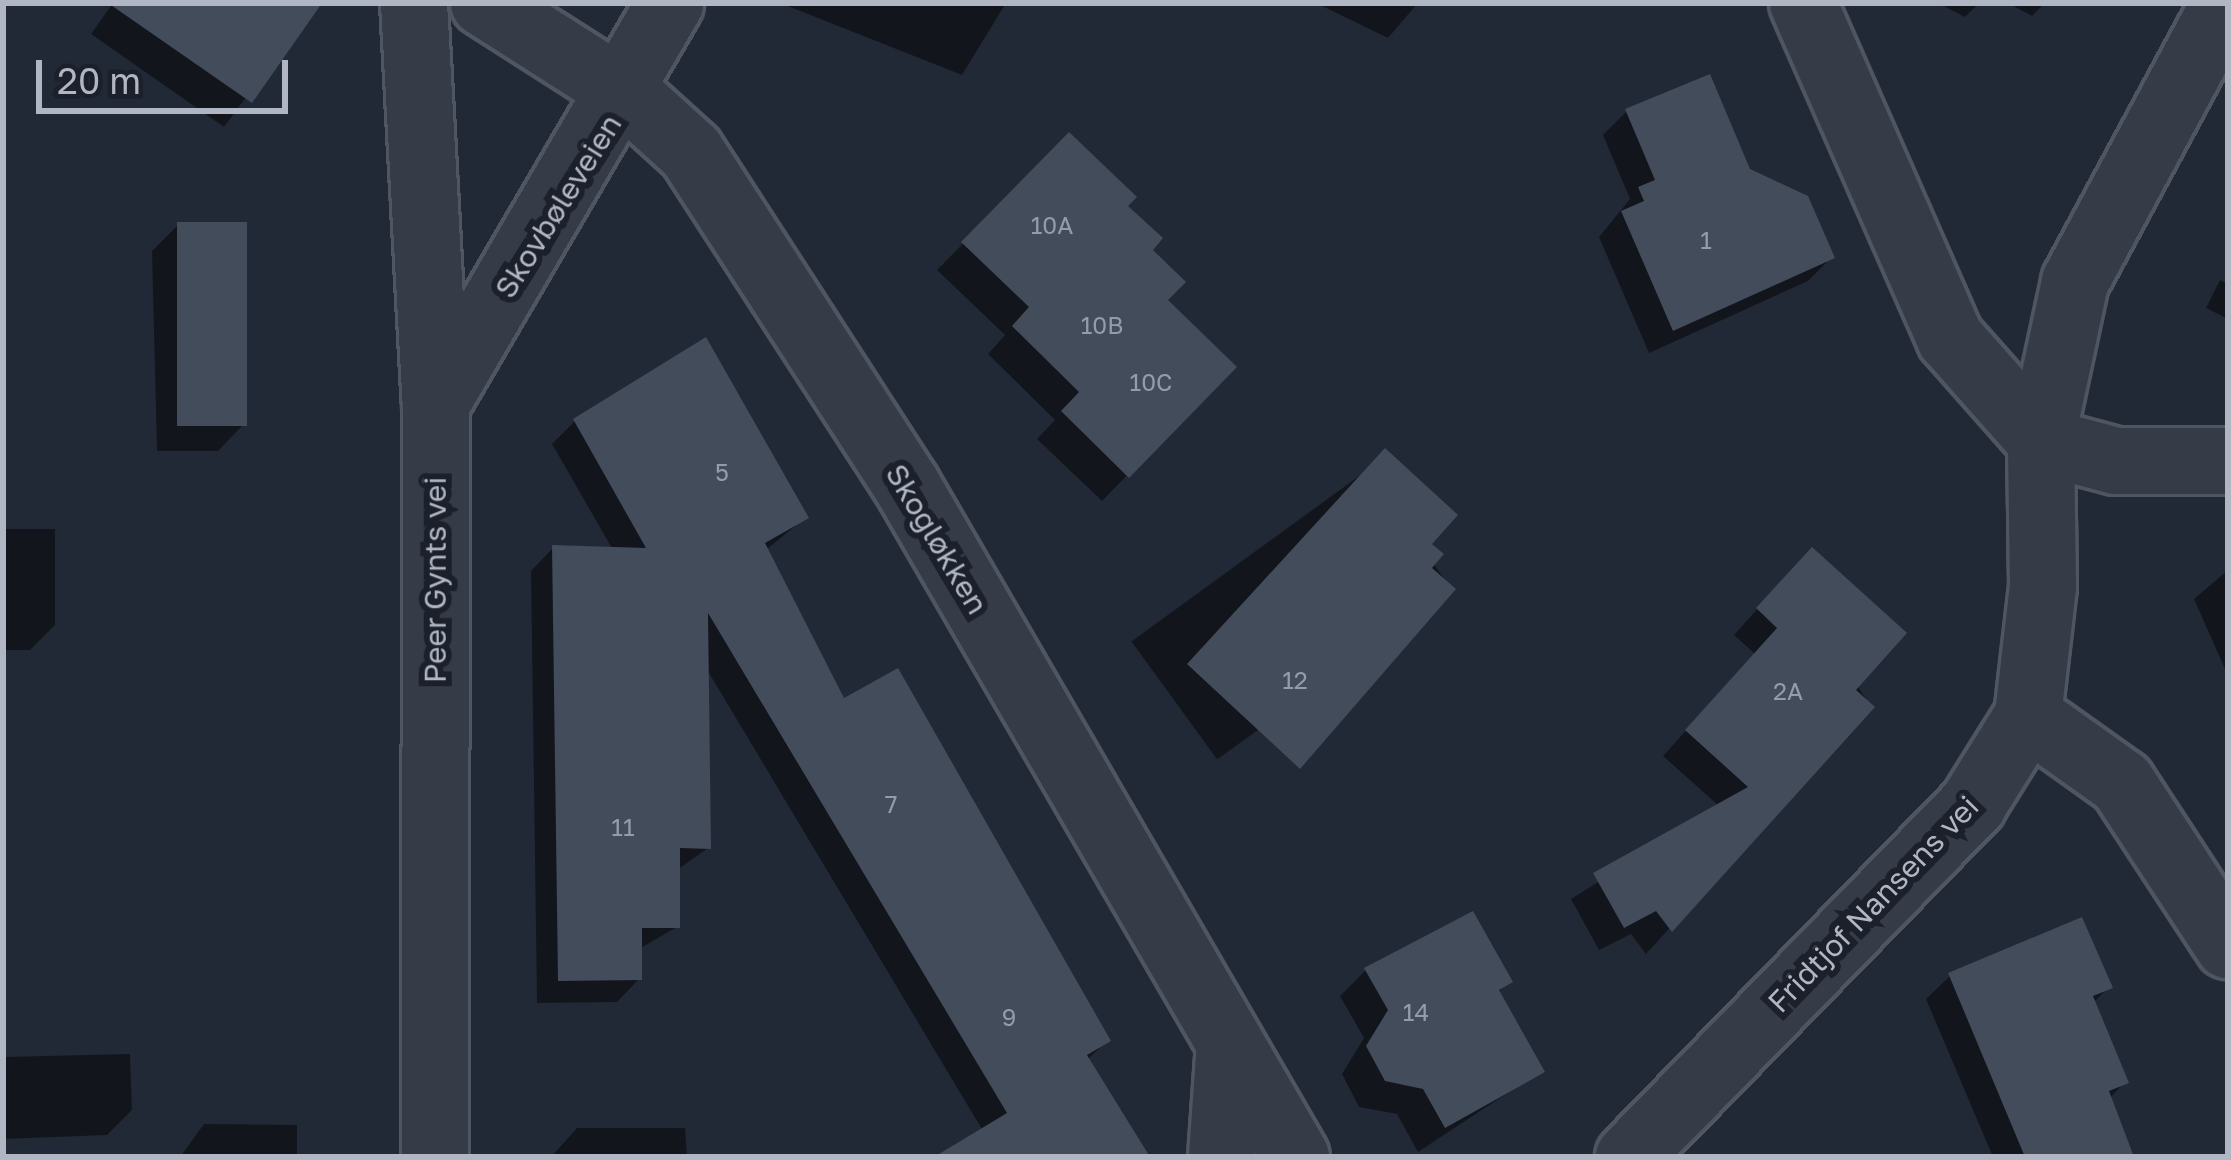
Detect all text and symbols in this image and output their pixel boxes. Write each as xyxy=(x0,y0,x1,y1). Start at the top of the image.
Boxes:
scale bar xyxy=(42,36,294,110)
text: 20 m xyxy=(57,59,141,102)
street label: Skovbøleveien xyxy=(487,108,629,304)
house number: 10A xyxy=(1031,211,1073,239)
house number: 1 xyxy=(1700,226,1712,254)
house number: 10B xyxy=(1081,311,1123,339)
house number: 10C xyxy=(1130,368,1172,396)
house number: 5 xyxy=(715,458,729,486)
street label: Skogløkken xyxy=(878,458,996,620)
street label: Peer Gynts vei xyxy=(417,477,453,683)
house number: 12 xyxy=(1282,666,1308,694)
house number: 2A xyxy=(1773,677,1803,705)
street label: Fridtjof Nansens vei xyxy=(1760,788,1986,1020)
house number: 7 xyxy=(885,790,897,818)
house number: 11 xyxy=(611,813,635,841)
house number: 14 xyxy=(1403,998,1429,1026)
house number: 9 xyxy=(1002,1003,1016,1031)

